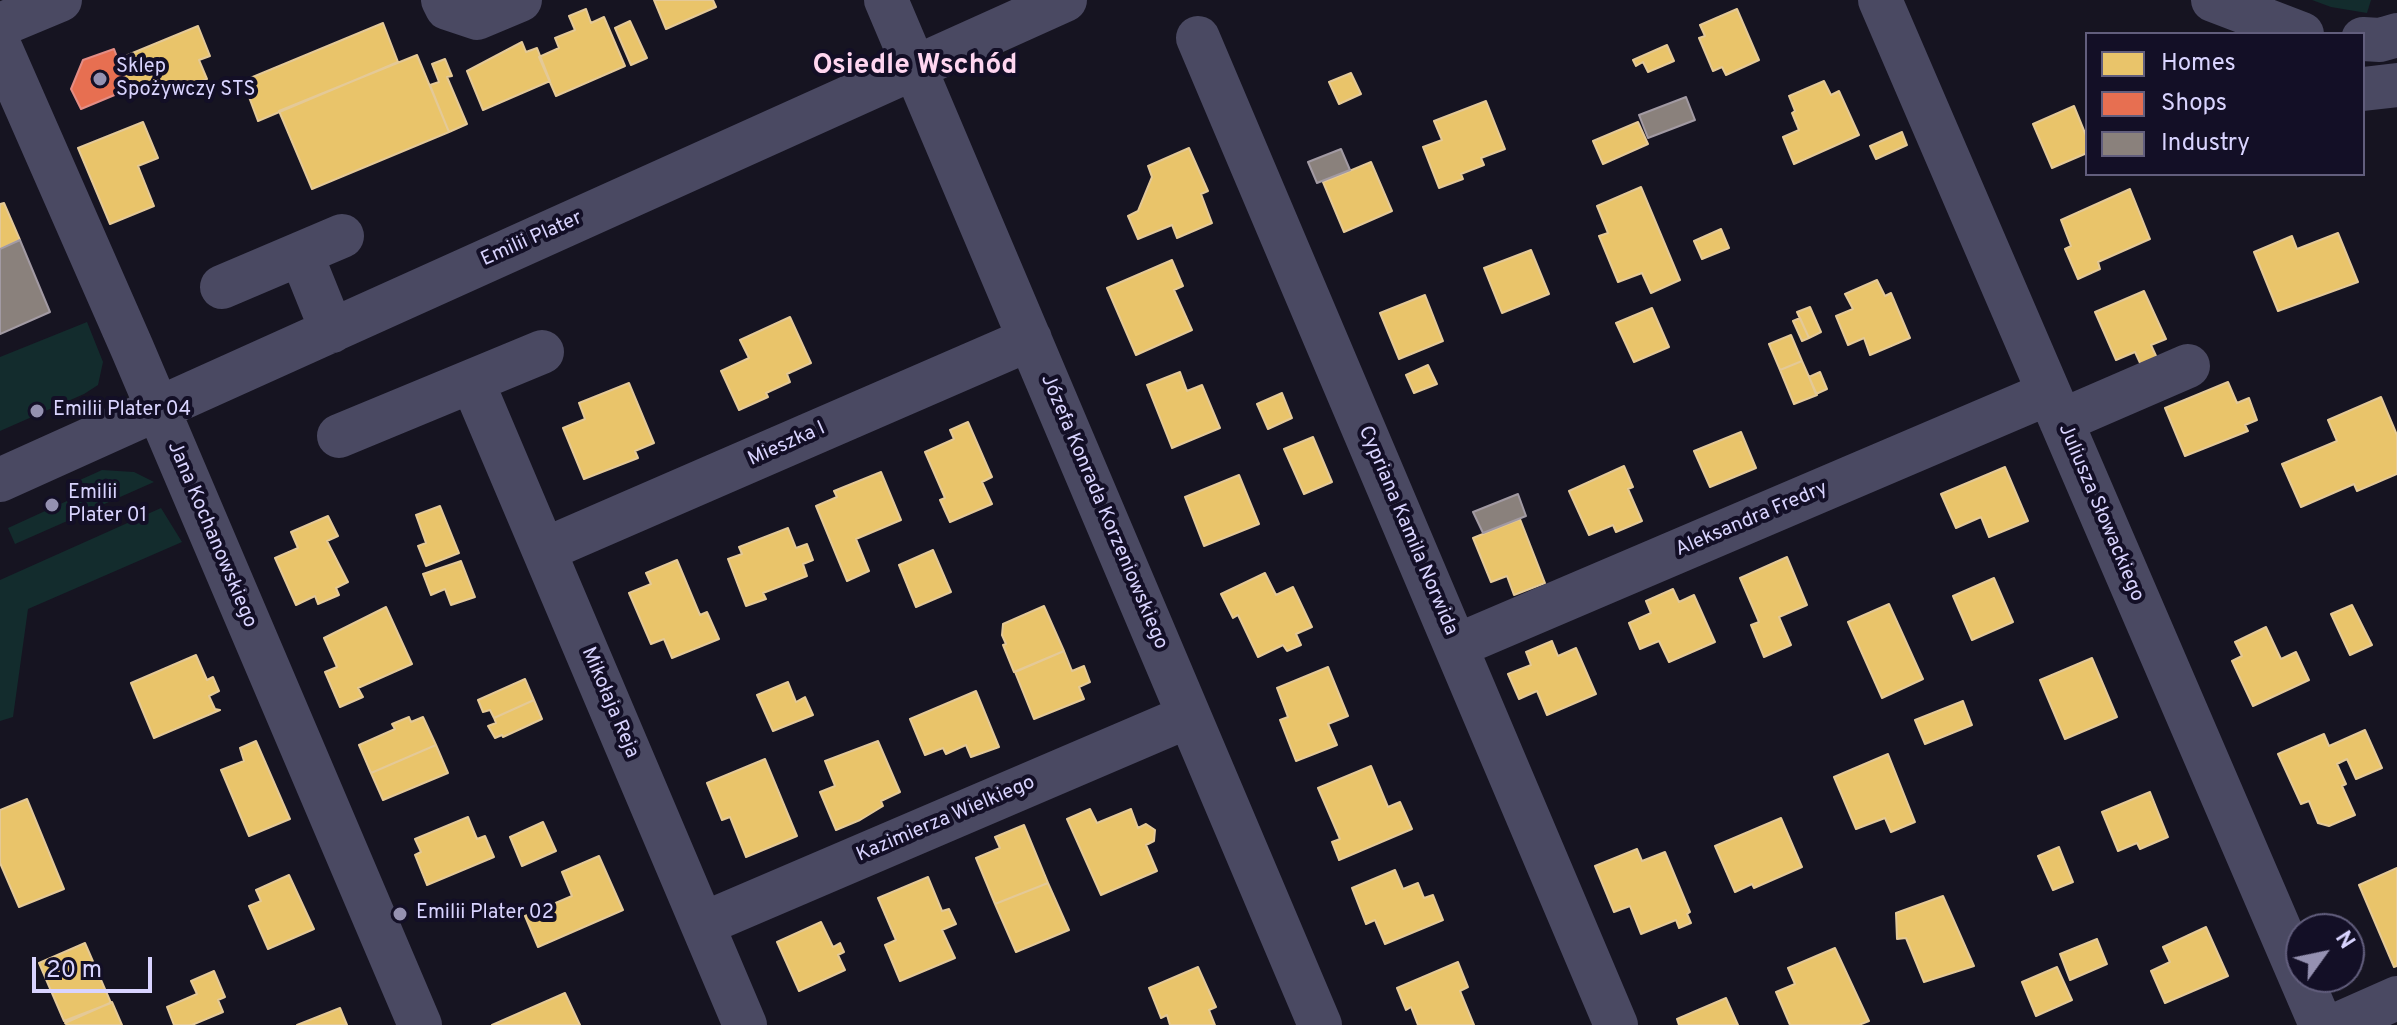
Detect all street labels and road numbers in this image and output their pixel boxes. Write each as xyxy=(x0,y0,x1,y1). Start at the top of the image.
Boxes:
street label: Emilii Plater xyxy=(478,207,586,273)
street label: Józefa Konrada Korzeniowskiego xyxy=(1034,371,1172,653)
street label: Mieszka I xyxy=(745,417,829,473)
street label: Juliusza Słowackiego xyxy=(2052,421,2148,605)
street label: Cypriana Kamila Norwida xyxy=(1352,423,1462,639)
street label: Jana Kochanowskiego xyxy=(161,438,261,632)
street label: Aleksandra Fredry xyxy=(1672,477,1832,563)
street label: Mikołaja Reja xyxy=(575,644,643,762)
street label: Kazimierza Wielkiego xyxy=(853,772,1039,868)

